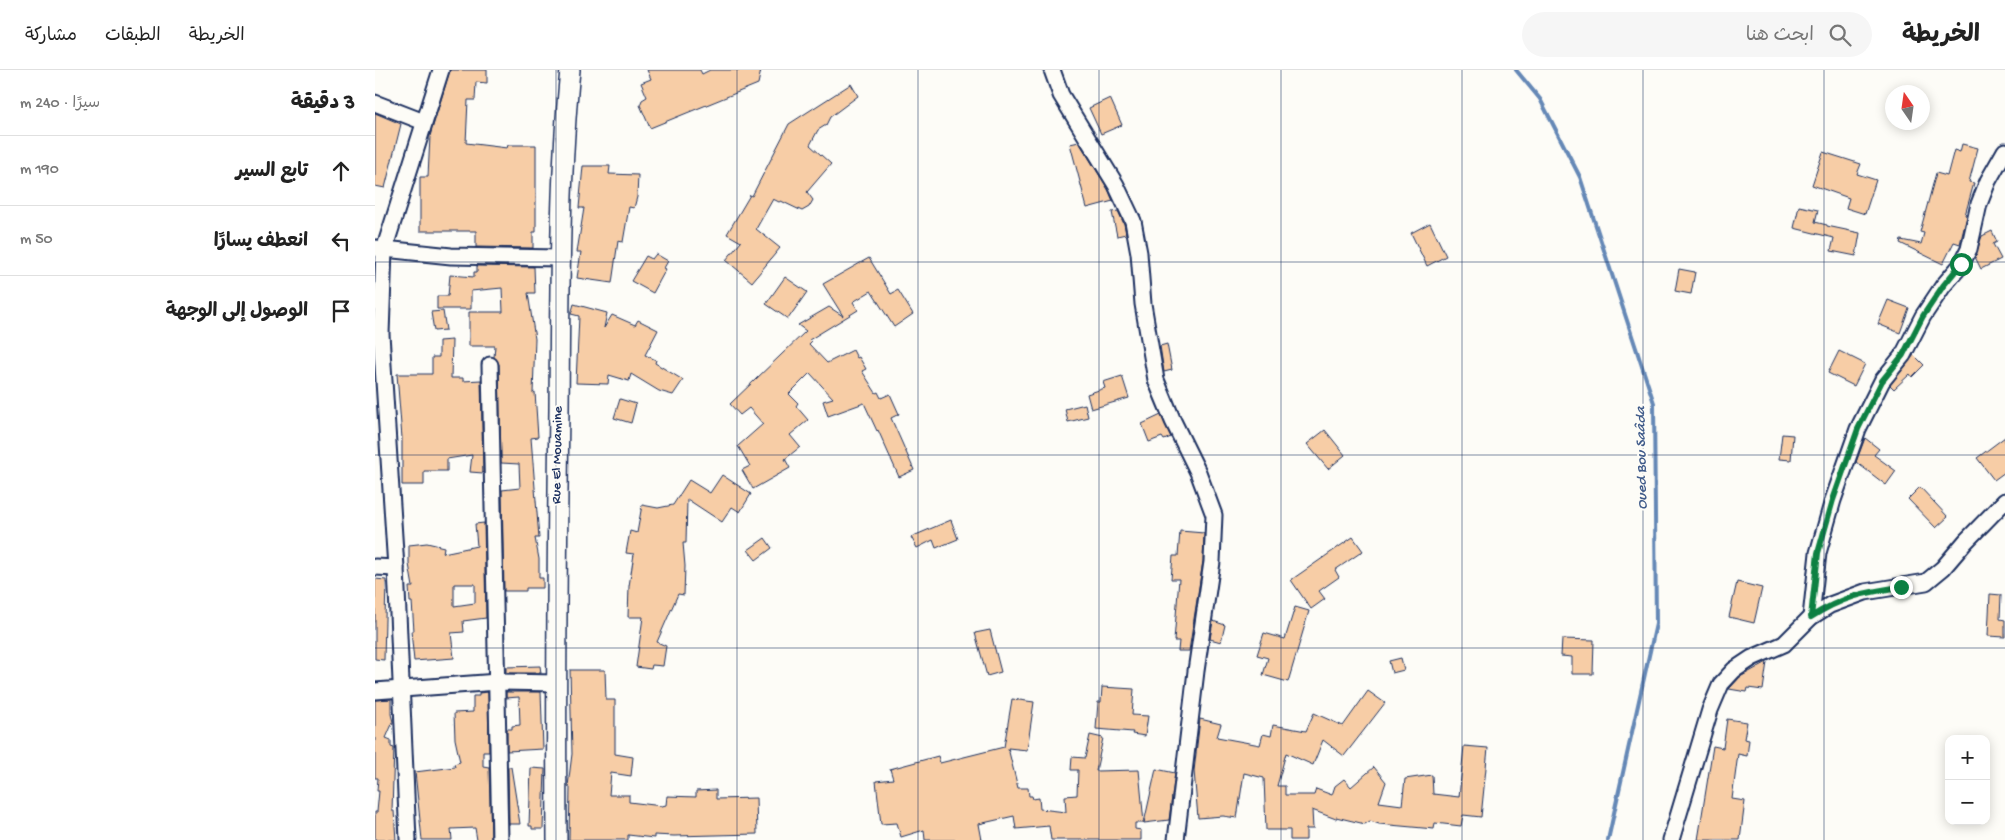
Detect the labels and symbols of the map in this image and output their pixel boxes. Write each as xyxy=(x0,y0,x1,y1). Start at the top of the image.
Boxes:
north arrow xyxy=(1885,85,1930,130)
route start xyxy=(1950,253,1973,276)
street label: Rue El Mouamine xyxy=(549,405,567,504)
water label: Oued Bou Saâda xyxy=(1632,405,1652,510)
route end xyxy=(1890,576,1913,599)

